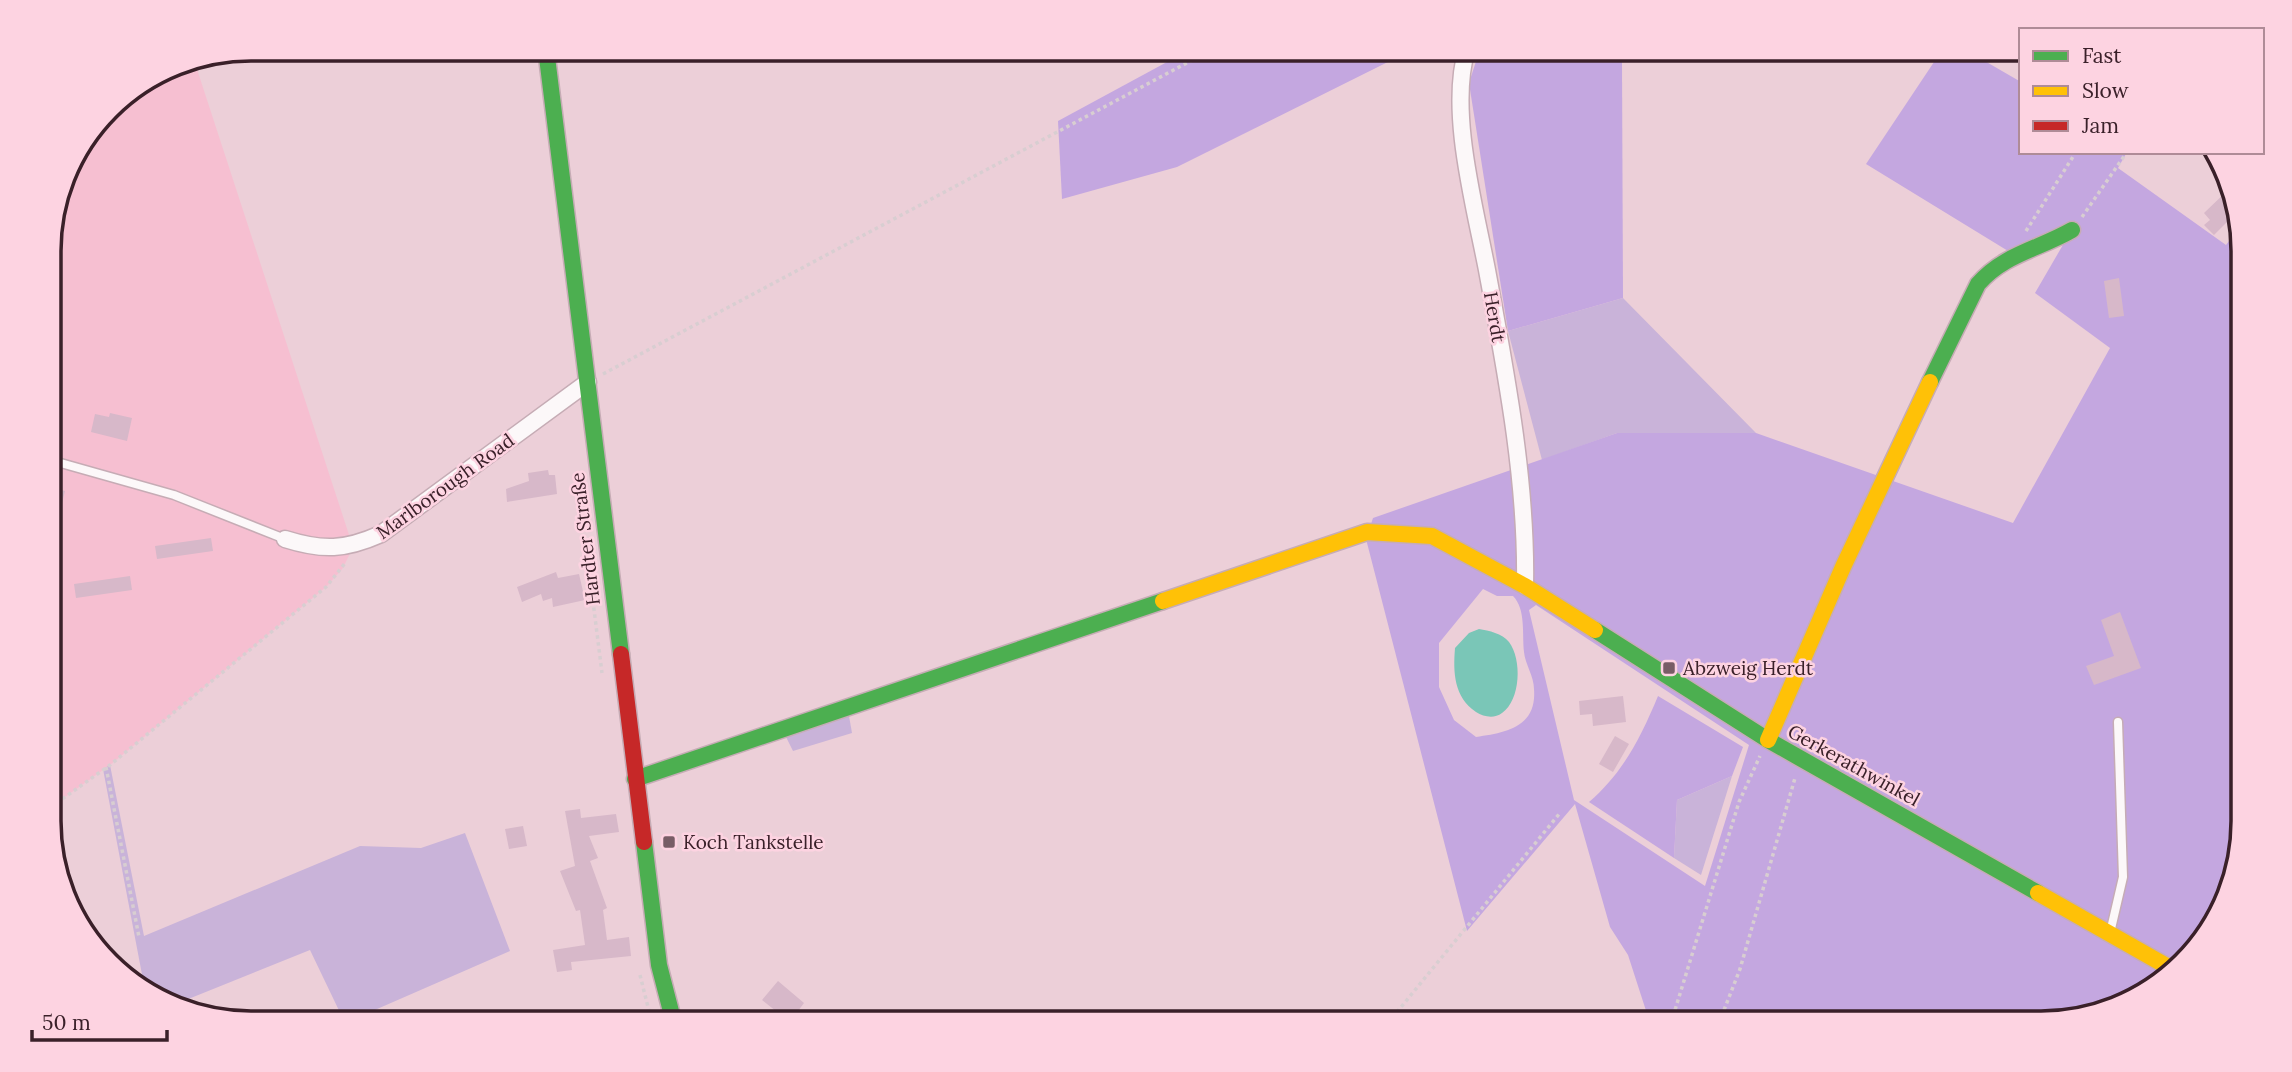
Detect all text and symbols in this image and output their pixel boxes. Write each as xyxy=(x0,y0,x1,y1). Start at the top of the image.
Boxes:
legend xyxy=(2019,28,2264,154)
text: Fast xyxy=(2082,42,2122,69)
text: Slow xyxy=(2082,77,2129,104)
text: Jam xyxy=(2081,112,2119,139)
street label: Herdt xyxy=(1479,290,1511,345)
street label: Marlborough Road xyxy=(371,428,519,544)
street label: Hardter Straße xyxy=(565,471,605,607)
place label: Abzweig Herdt xyxy=(1682,656,1814,680)
marker: Abzweig Herdt xyxy=(1661,660,1677,676)
street label: Gerkerathwinkel xyxy=(1784,719,1924,811)
place label: Koch Tankstelle xyxy=(683,830,824,854)
marker: Koch Tankstelle xyxy=(661,834,677,850)
scale bar xyxy=(32,998,166,1042)
text: 50 m xyxy=(42,1009,91,1036)

